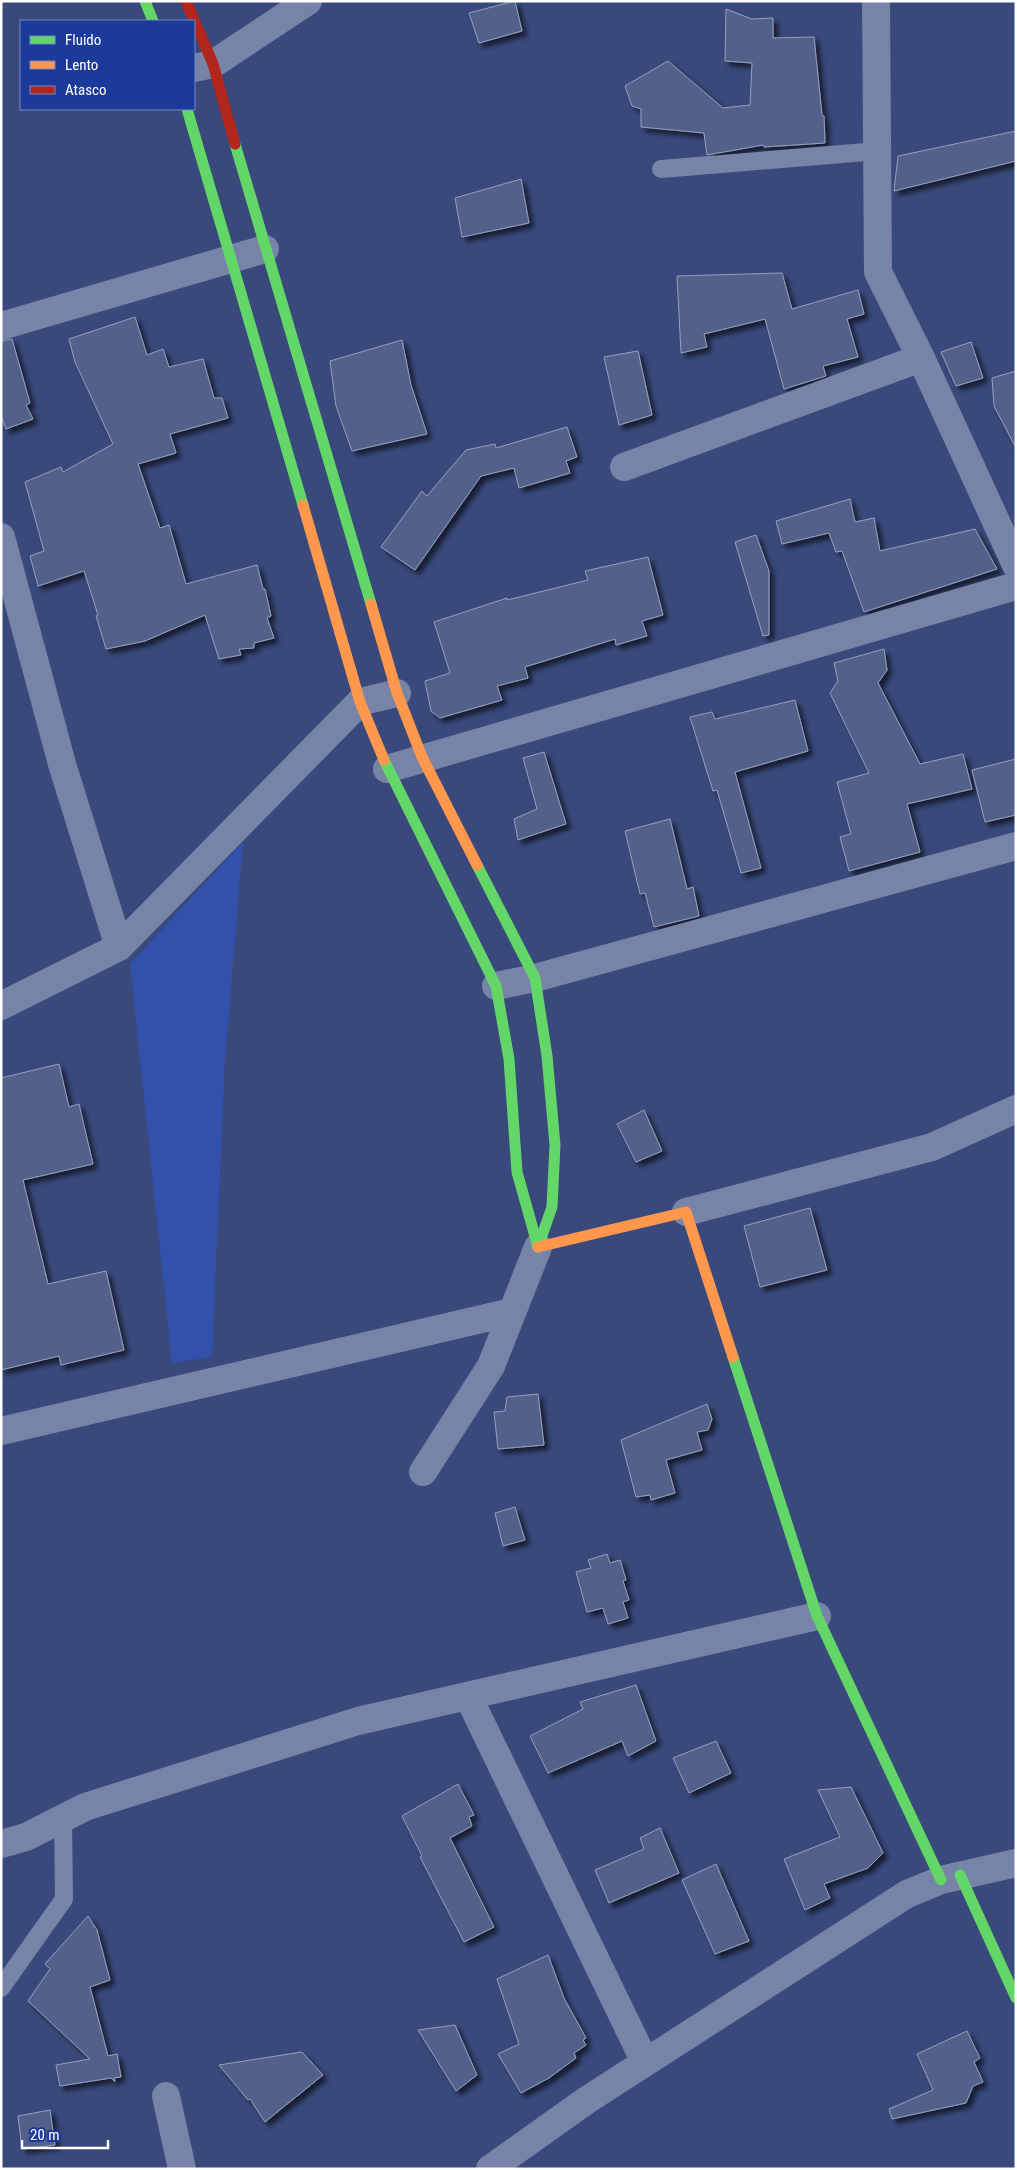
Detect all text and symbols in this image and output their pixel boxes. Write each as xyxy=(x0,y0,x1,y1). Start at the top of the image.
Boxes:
legend xyxy=(20,20,195,110)
text: Fluido xyxy=(65,31,101,49)
text: Lento xyxy=(65,56,98,74)
text: Atasco xyxy=(65,81,106,99)
scale bar xyxy=(22,2118,109,2150)
text: 20 m xyxy=(30,2126,60,2144)

